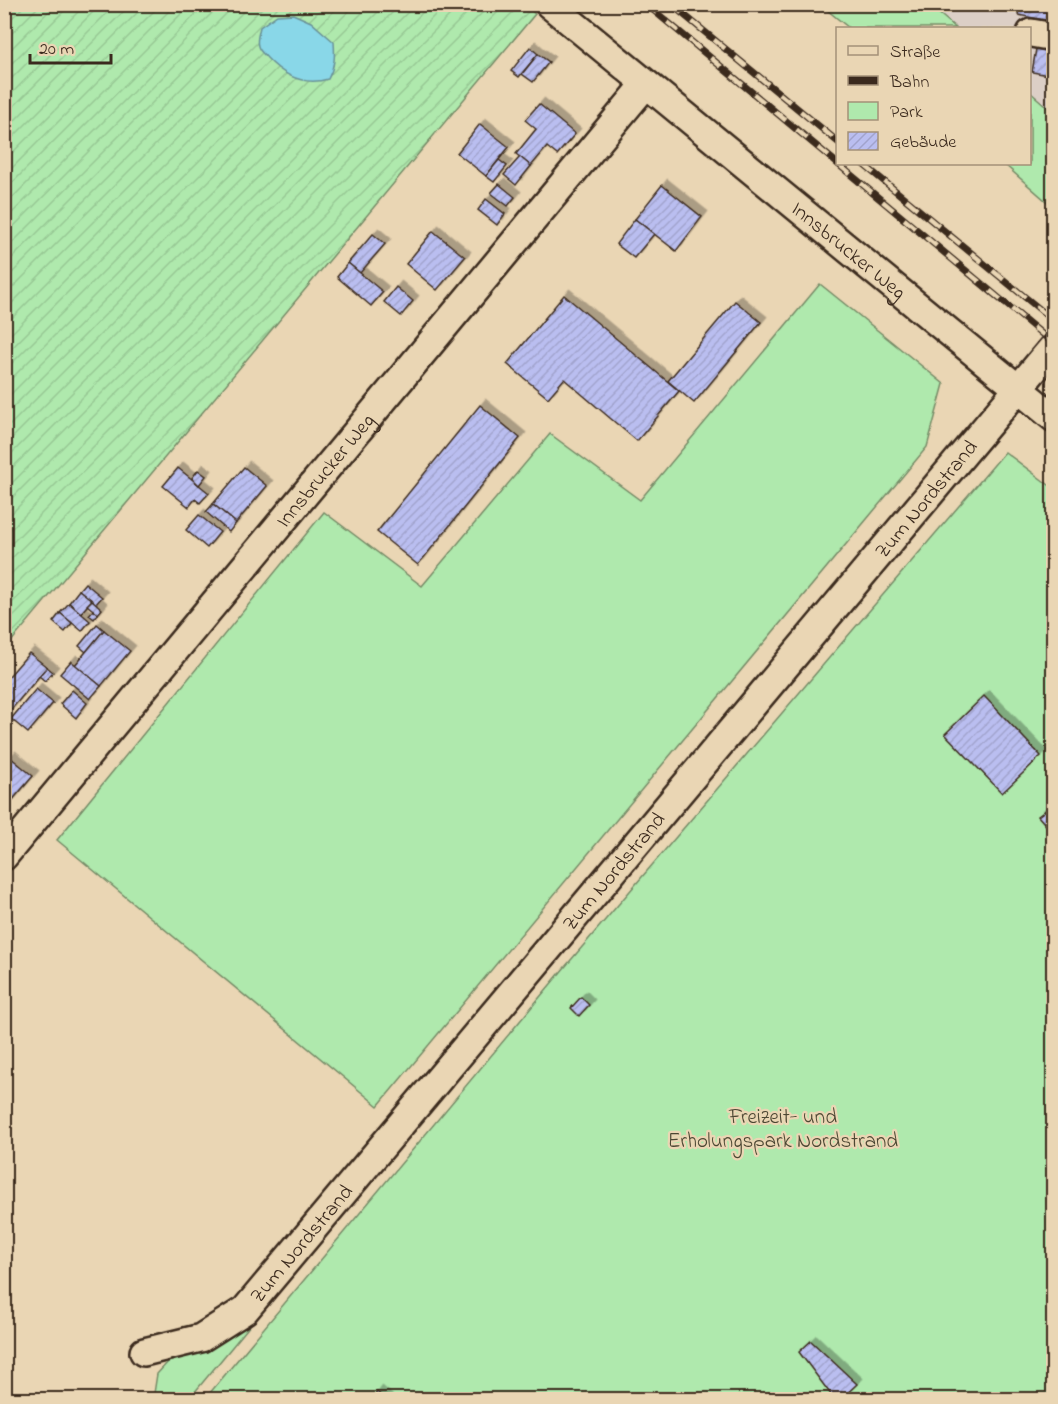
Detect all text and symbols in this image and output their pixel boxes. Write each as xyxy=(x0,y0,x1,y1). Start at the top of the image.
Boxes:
scale bar xyxy=(30,27,111,65)
legend xyxy=(836,27,1031,165)
text: 20 m xyxy=(39,37,74,63)
text: Straße xyxy=(890,40,941,66)
text: Bahn xyxy=(889,70,929,96)
text: Park xyxy=(890,100,923,126)
text: Gebäude xyxy=(890,130,957,156)
street label: Innsbrucker Weg xyxy=(784,195,912,309)
street label: Innsbrucker Weg xyxy=(270,408,385,535)
street label: Zum Nordstrand xyxy=(869,434,986,566)
street label: Zum Nordstrand xyxy=(556,806,674,938)
park label: Freizeit- und Erholungspark Nordstrand xyxy=(668,1103,898,1159)
street label: Zum Nordstrand xyxy=(244,1179,361,1310)

